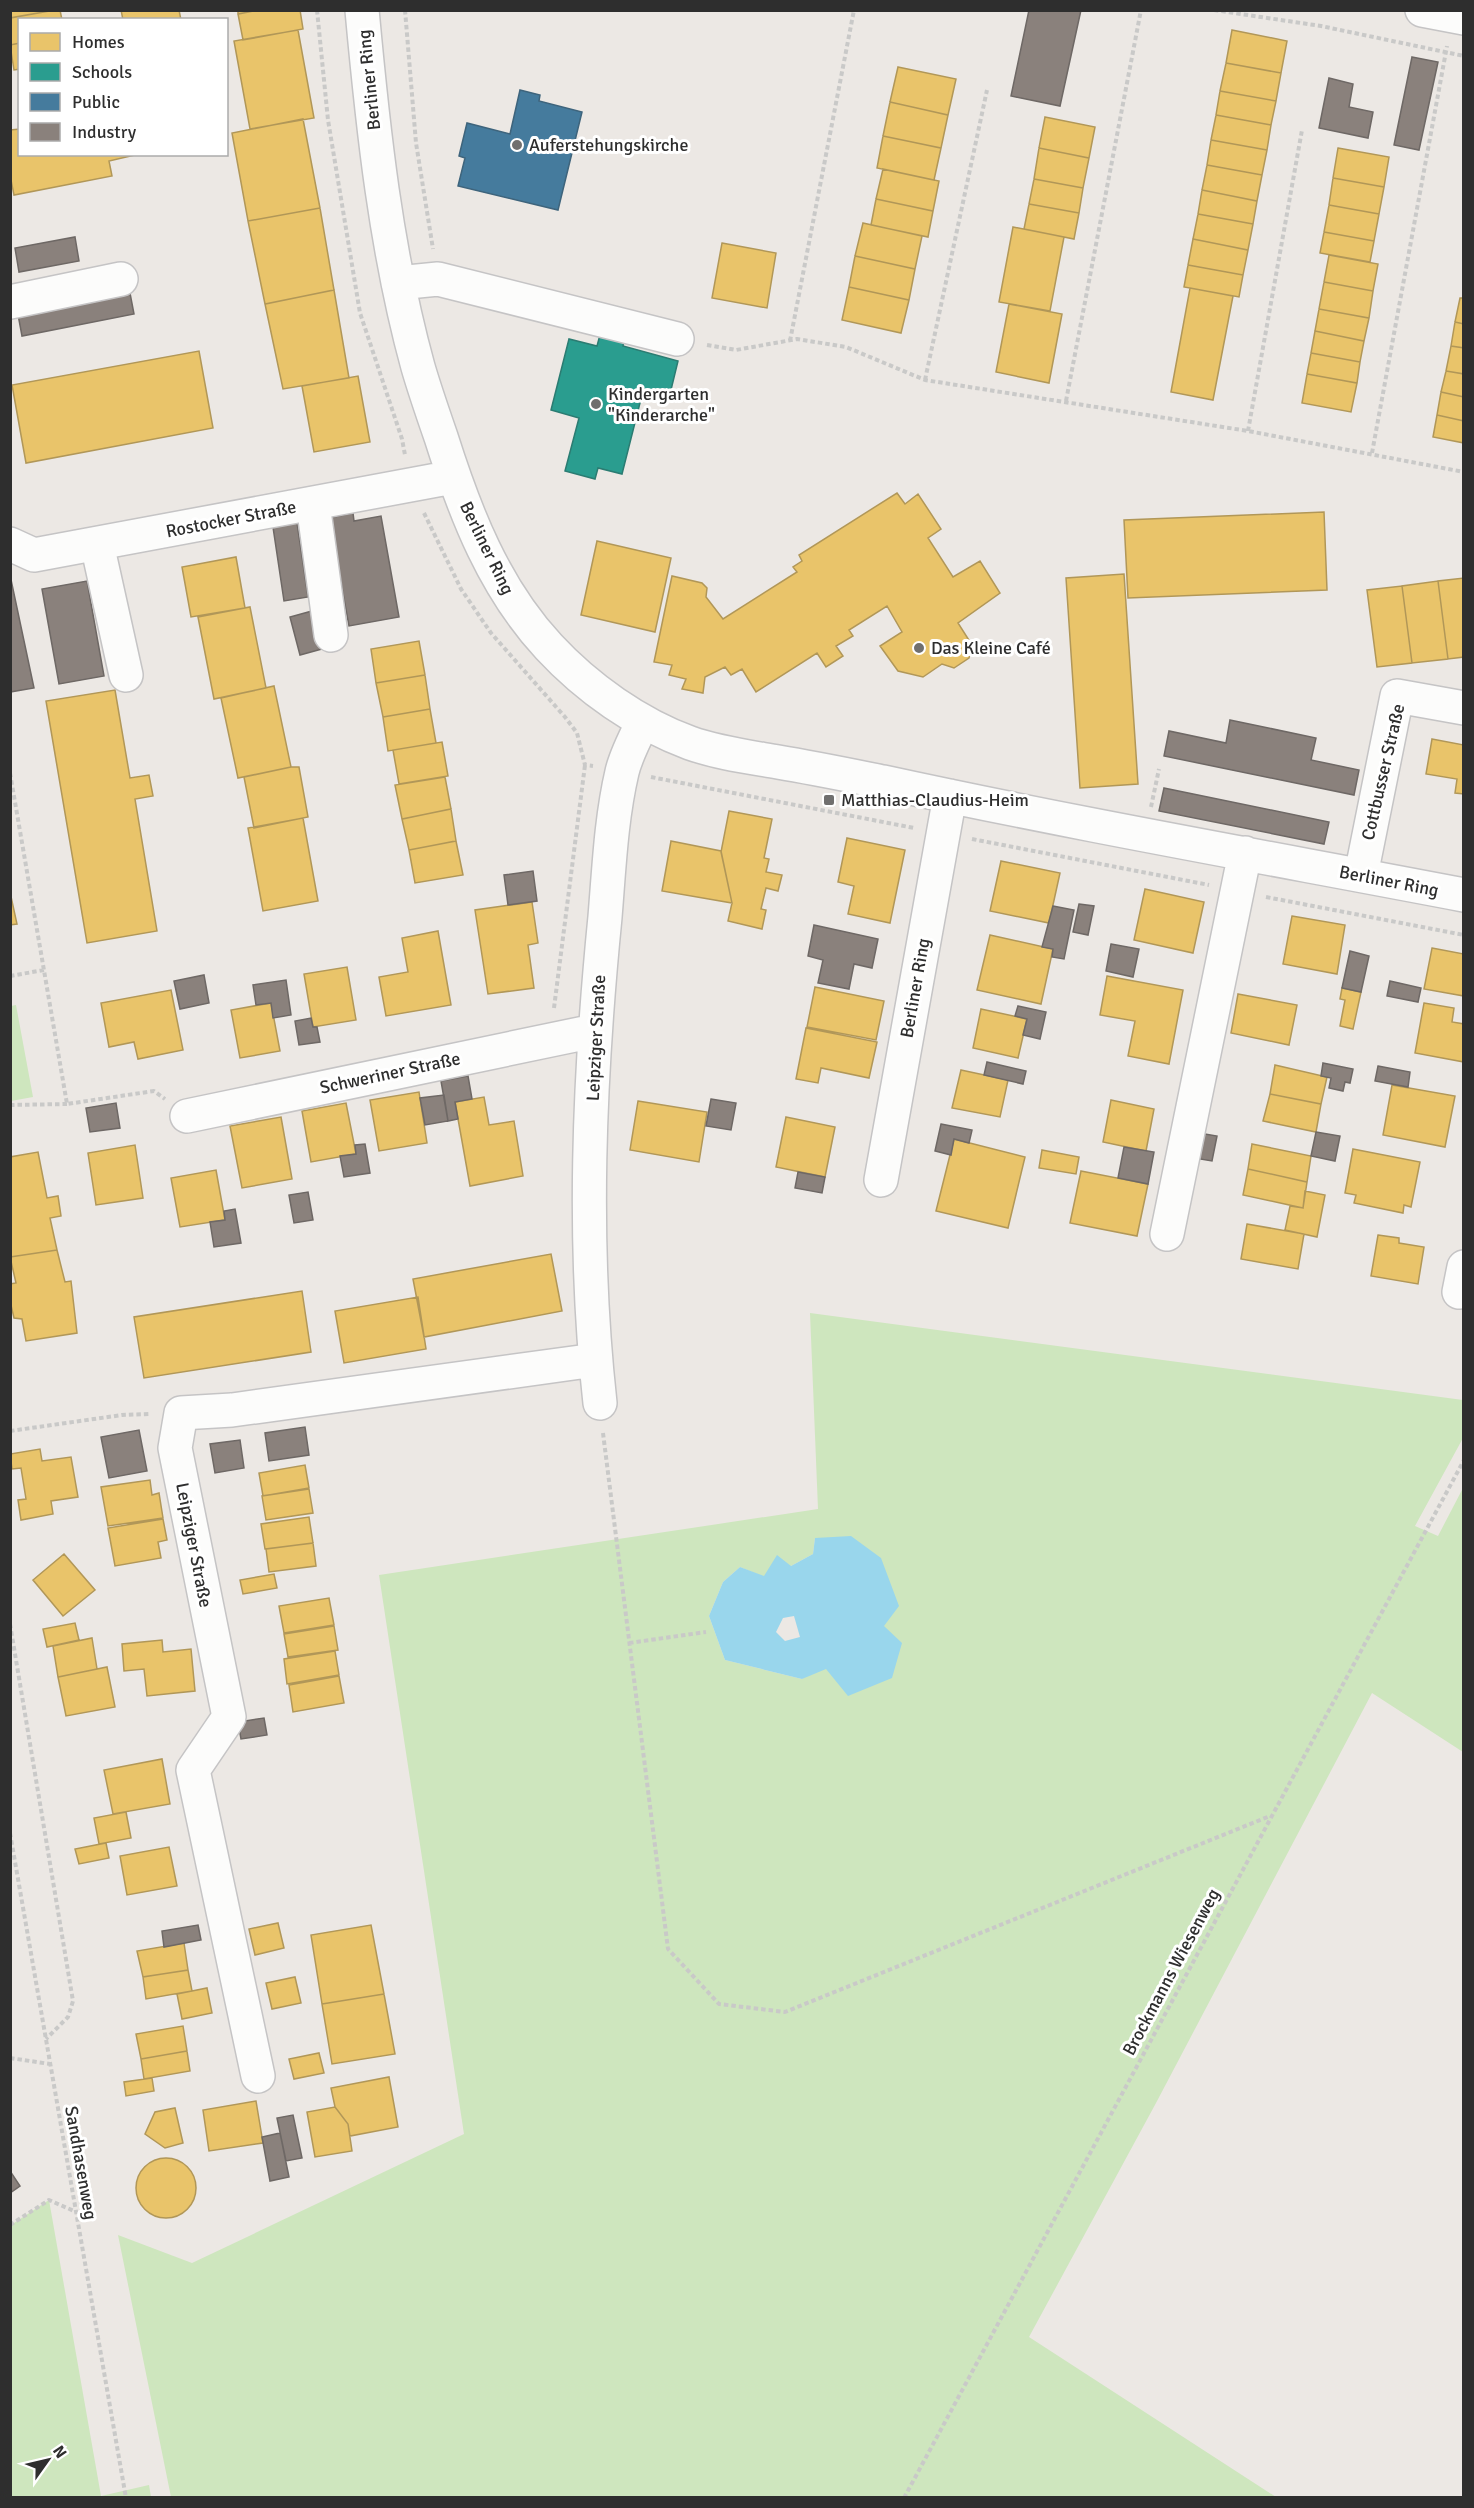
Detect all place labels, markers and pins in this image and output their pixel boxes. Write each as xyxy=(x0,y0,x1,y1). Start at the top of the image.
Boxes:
place label: Auferstehungskirche xyxy=(529,134,688,156)
marker: Auferstehungskirche xyxy=(510,138,524,152)
place label: Kindergarten "Kinderarche" xyxy=(608,383,715,426)
marker: Kindergarten "Kinderarche" xyxy=(589,397,603,411)
place label: Das Kleine Café xyxy=(931,637,1051,659)
marker: Das Kleine Café xyxy=(912,641,926,655)
place label: Matthias-Claudius-Heim xyxy=(841,789,1029,811)
marker: Matthias-Claudius-Heim xyxy=(822,793,836,807)

